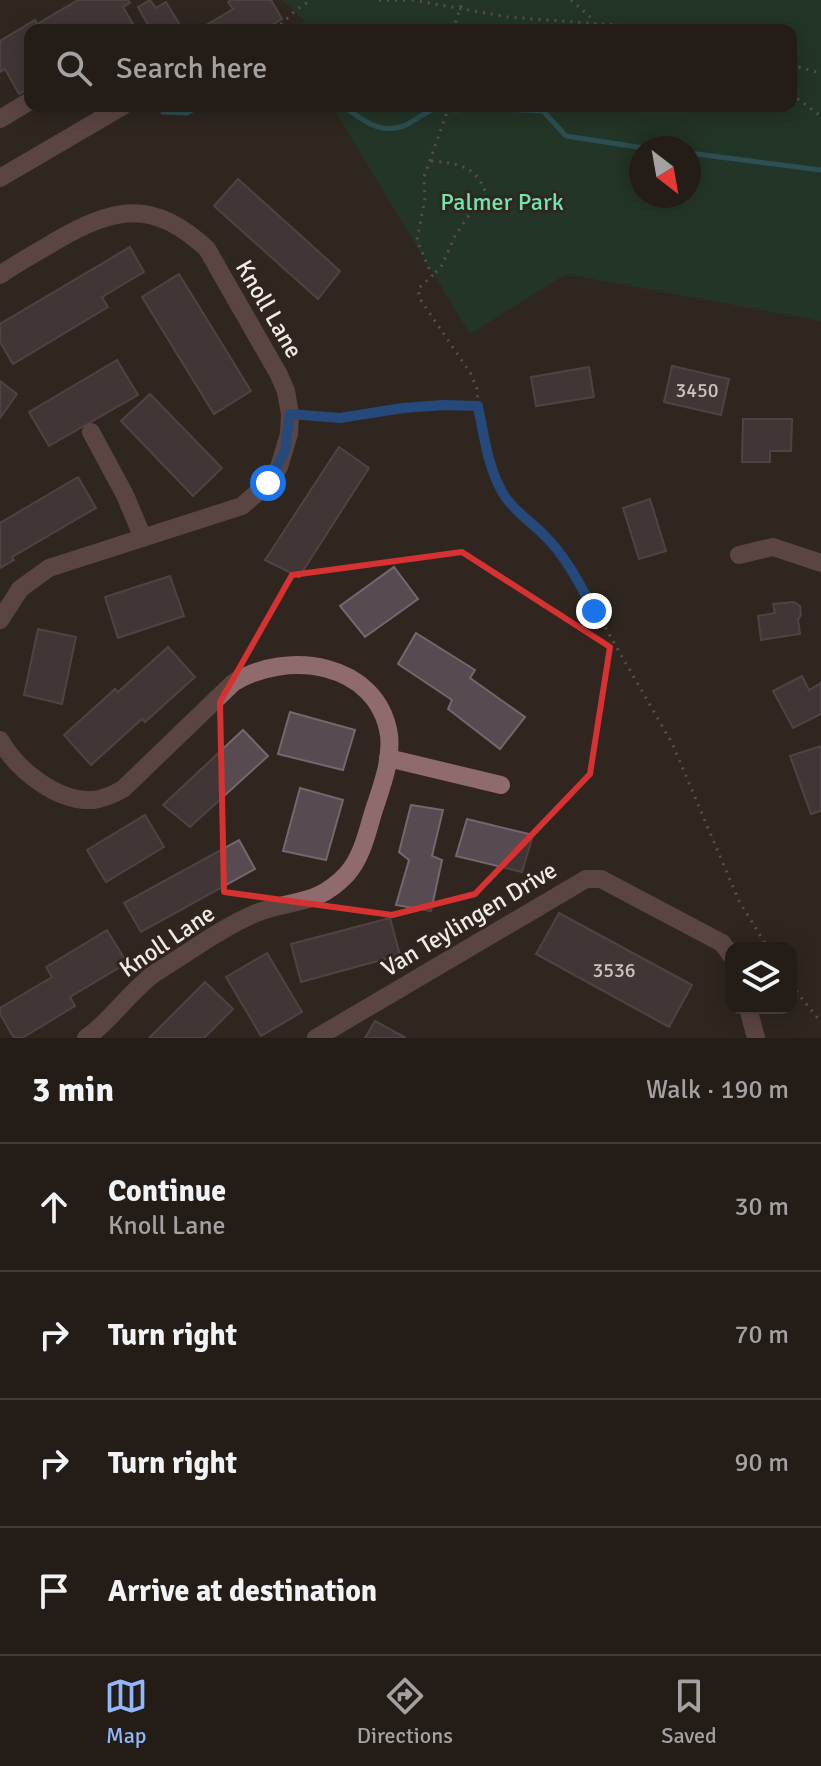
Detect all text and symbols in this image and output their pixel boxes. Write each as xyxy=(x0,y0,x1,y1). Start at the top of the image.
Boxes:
search box xyxy=(24,24,797,112)
icon: search xyxy=(52,46,96,90)
text: Search here xyxy=(116,50,267,87)
north arrow xyxy=(629,136,701,208)
park label: Palmer Park xyxy=(440,187,564,217)
street label: Knoll Lane xyxy=(229,254,309,364)
house number: 3450 xyxy=(675,378,719,403)
route start xyxy=(250,465,286,501)
route end xyxy=(576,593,612,629)
street label: Van Teylingen Drive xyxy=(376,855,562,983)
street label: Knoll Lane xyxy=(114,898,220,984)
map controls xyxy=(725,942,797,1014)
button: layers xyxy=(725,942,797,1014)
house number: 3536 xyxy=(592,958,636,983)
text: 3 min xyxy=(32,1069,114,1111)
text: Walk · 190 m xyxy=(646,1074,789,1106)
text: Continue xyxy=(108,1173,226,1210)
icon: ahead xyxy=(32,1185,76,1229)
text: 30 m xyxy=(734,1191,789,1223)
text: Knoll Lane xyxy=(108,1210,226,1242)
icon: right xyxy=(32,1313,76,1357)
text: Turn right xyxy=(108,1317,237,1354)
text: 70 m xyxy=(734,1319,789,1351)
icon: right xyxy=(32,1441,76,1485)
text: Turn right xyxy=(108,1445,237,1482)
text: 90 m xyxy=(734,1447,789,1479)
icon: arrive xyxy=(32,1569,76,1613)
text: Arrive at destination xyxy=(108,1573,377,1610)
tab: Map xyxy=(104,1674,148,1749)
tab: Directions xyxy=(357,1674,453,1749)
tab: Saved xyxy=(661,1674,717,1749)

